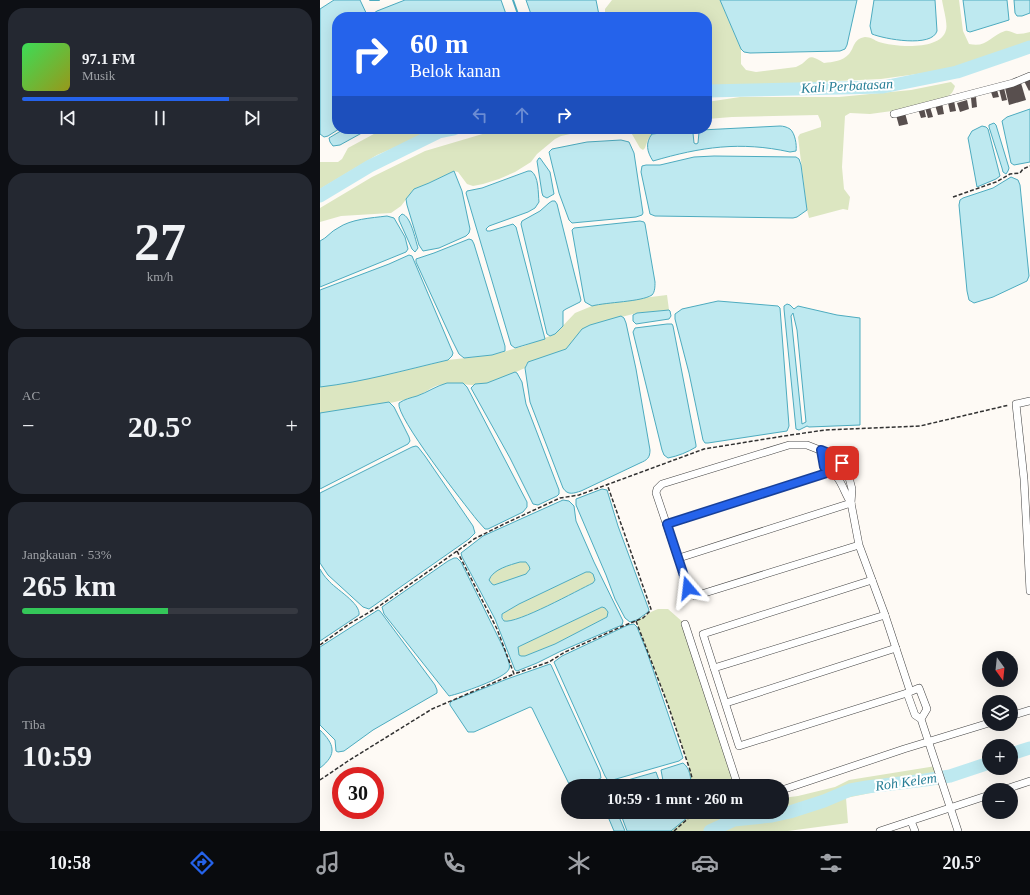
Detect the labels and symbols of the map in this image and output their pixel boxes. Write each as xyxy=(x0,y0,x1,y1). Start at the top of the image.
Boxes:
water label: Kali Perbatasan xyxy=(800,76,893,96)
pin xyxy=(825,446,859,480)
position arrow xyxy=(667,567,709,609)
north arrow xyxy=(982,651,1018,687)
speed limit sign: 30 xyxy=(332,767,384,819)
water label: Roh Kelem xyxy=(873,770,938,794)

